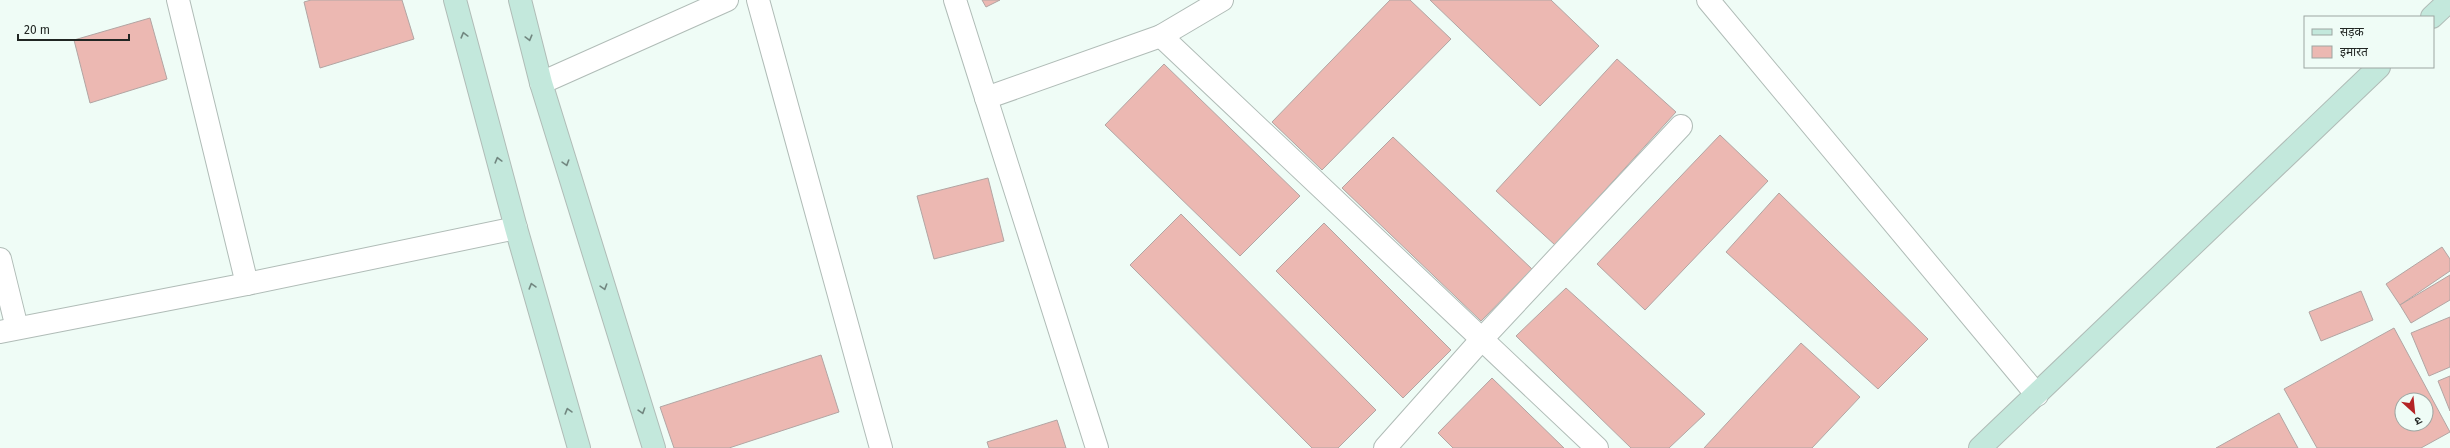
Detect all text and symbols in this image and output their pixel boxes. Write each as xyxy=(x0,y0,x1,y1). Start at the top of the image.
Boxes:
scale bar xyxy=(18,16,129,42)
legend xyxy=(2304,16,2434,68)
text: 20 m xyxy=(24,23,50,37)
text: सड़क xyxy=(2340,25,2365,39)
one-way arrow xyxy=(460,31,469,38)
one-way arrow xyxy=(525,35,533,41)
text: इमारत xyxy=(2340,45,2369,59)
one-way arrow xyxy=(494,157,502,163)
one-way arrow xyxy=(561,159,570,166)
one-way arrow xyxy=(528,282,537,289)
one-way arrow xyxy=(599,283,608,290)
north arrow xyxy=(2394,392,2434,432)
one-way arrow xyxy=(564,407,573,414)
one-way arrow xyxy=(637,407,646,414)
text: उ xyxy=(2412,413,2424,428)

